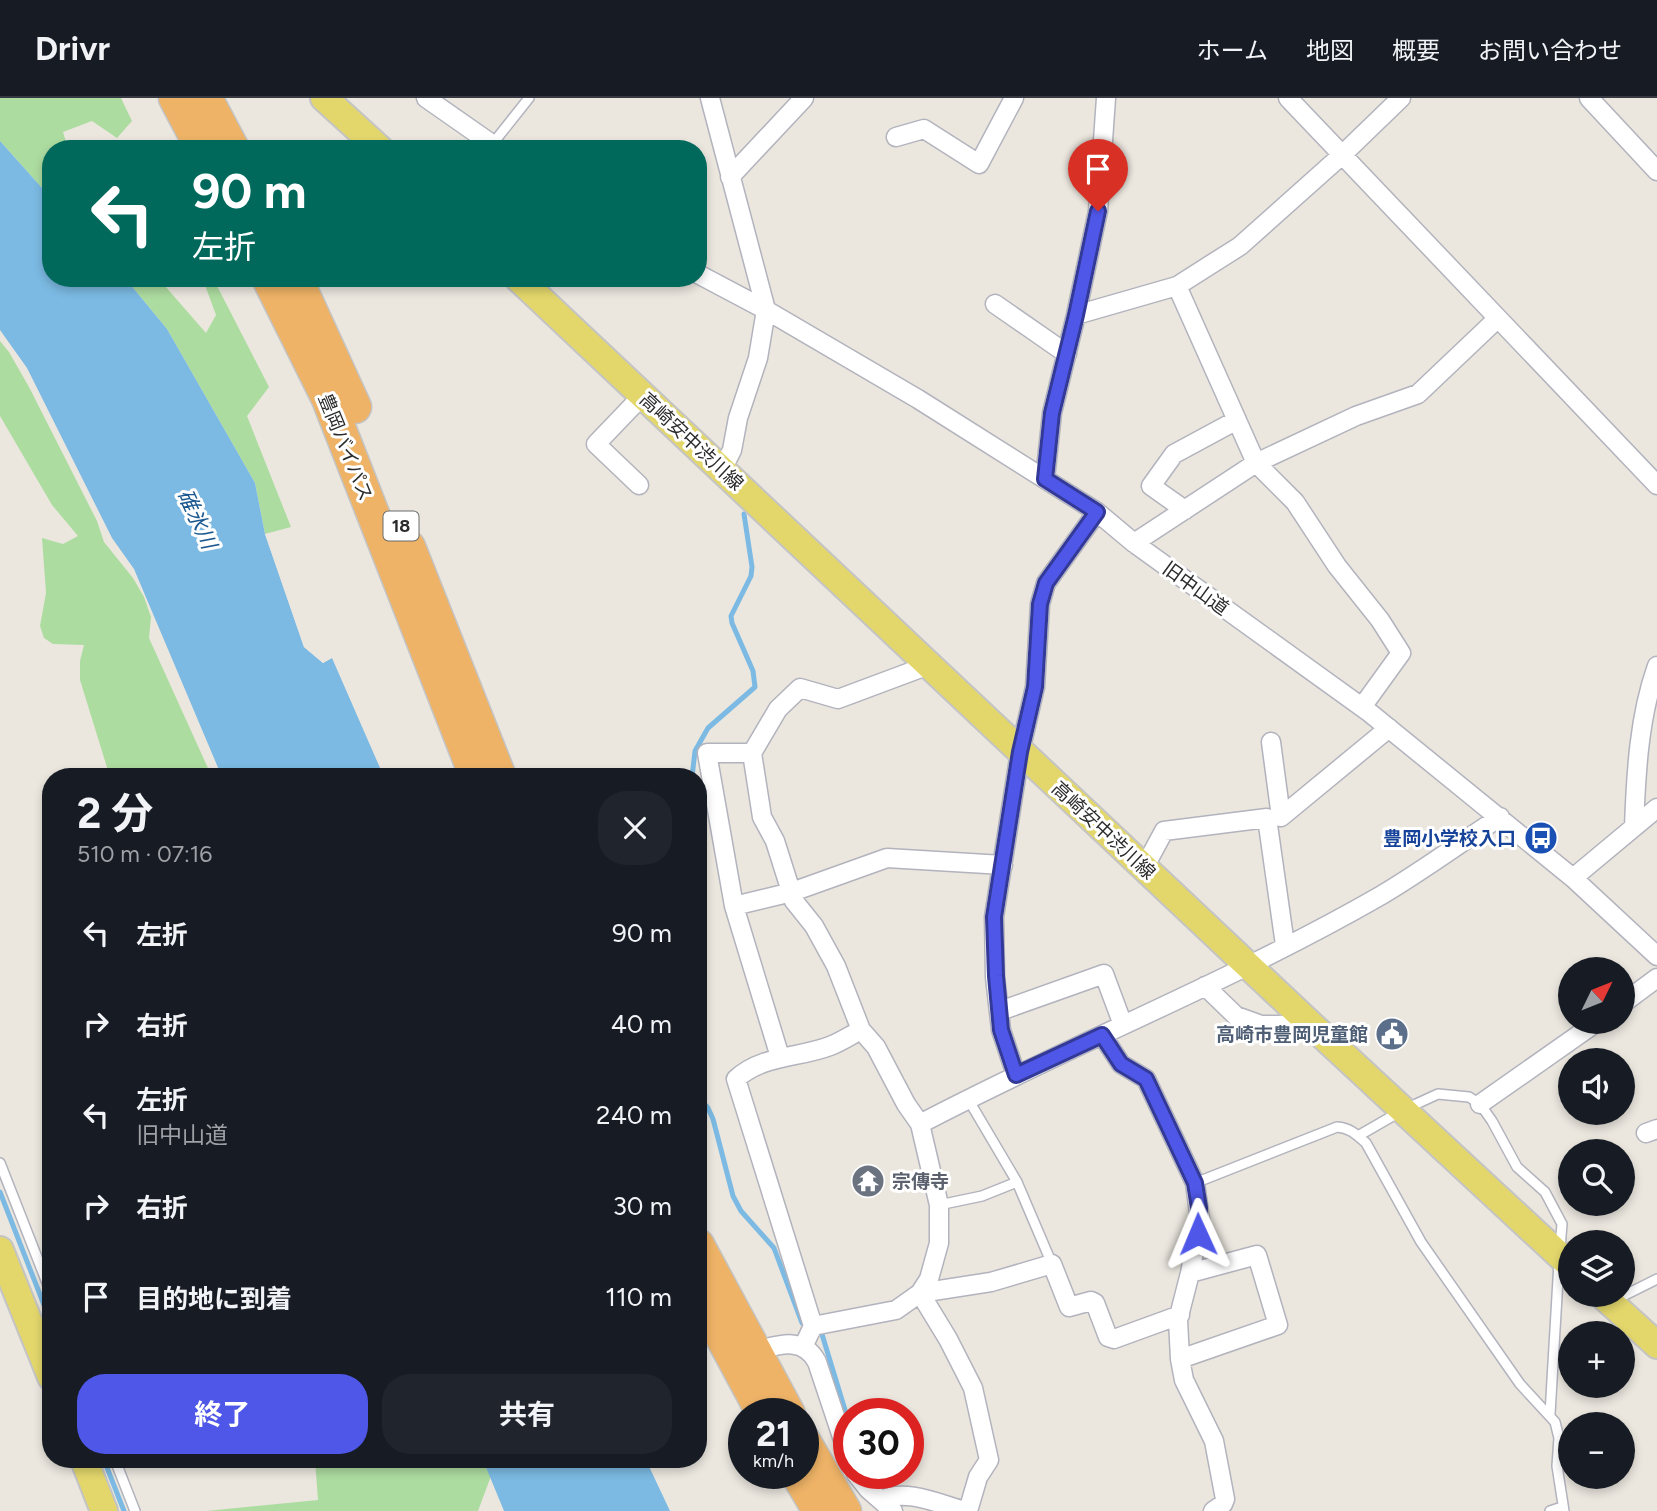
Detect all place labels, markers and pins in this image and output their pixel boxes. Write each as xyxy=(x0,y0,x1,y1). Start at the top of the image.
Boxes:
pin xyxy=(1068,139,1128,211)
bus stop icon: 豊岡小学校入口 xyxy=(1522,819,1560,857)
place label: 豊岡小学校入口 xyxy=(1383,827,1516,850)
public building icon: 高崎市豊岡児童館 xyxy=(1373,1015,1411,1053)
place label: 高崎市豊岡児童館 xyxy=(1216,1023,1368,1046)
temple icon: 宗傳寺 xyxy=(849,1162,887,1200)
place label: 宗傳寺 xyxy=(892,1170,949,1193)

